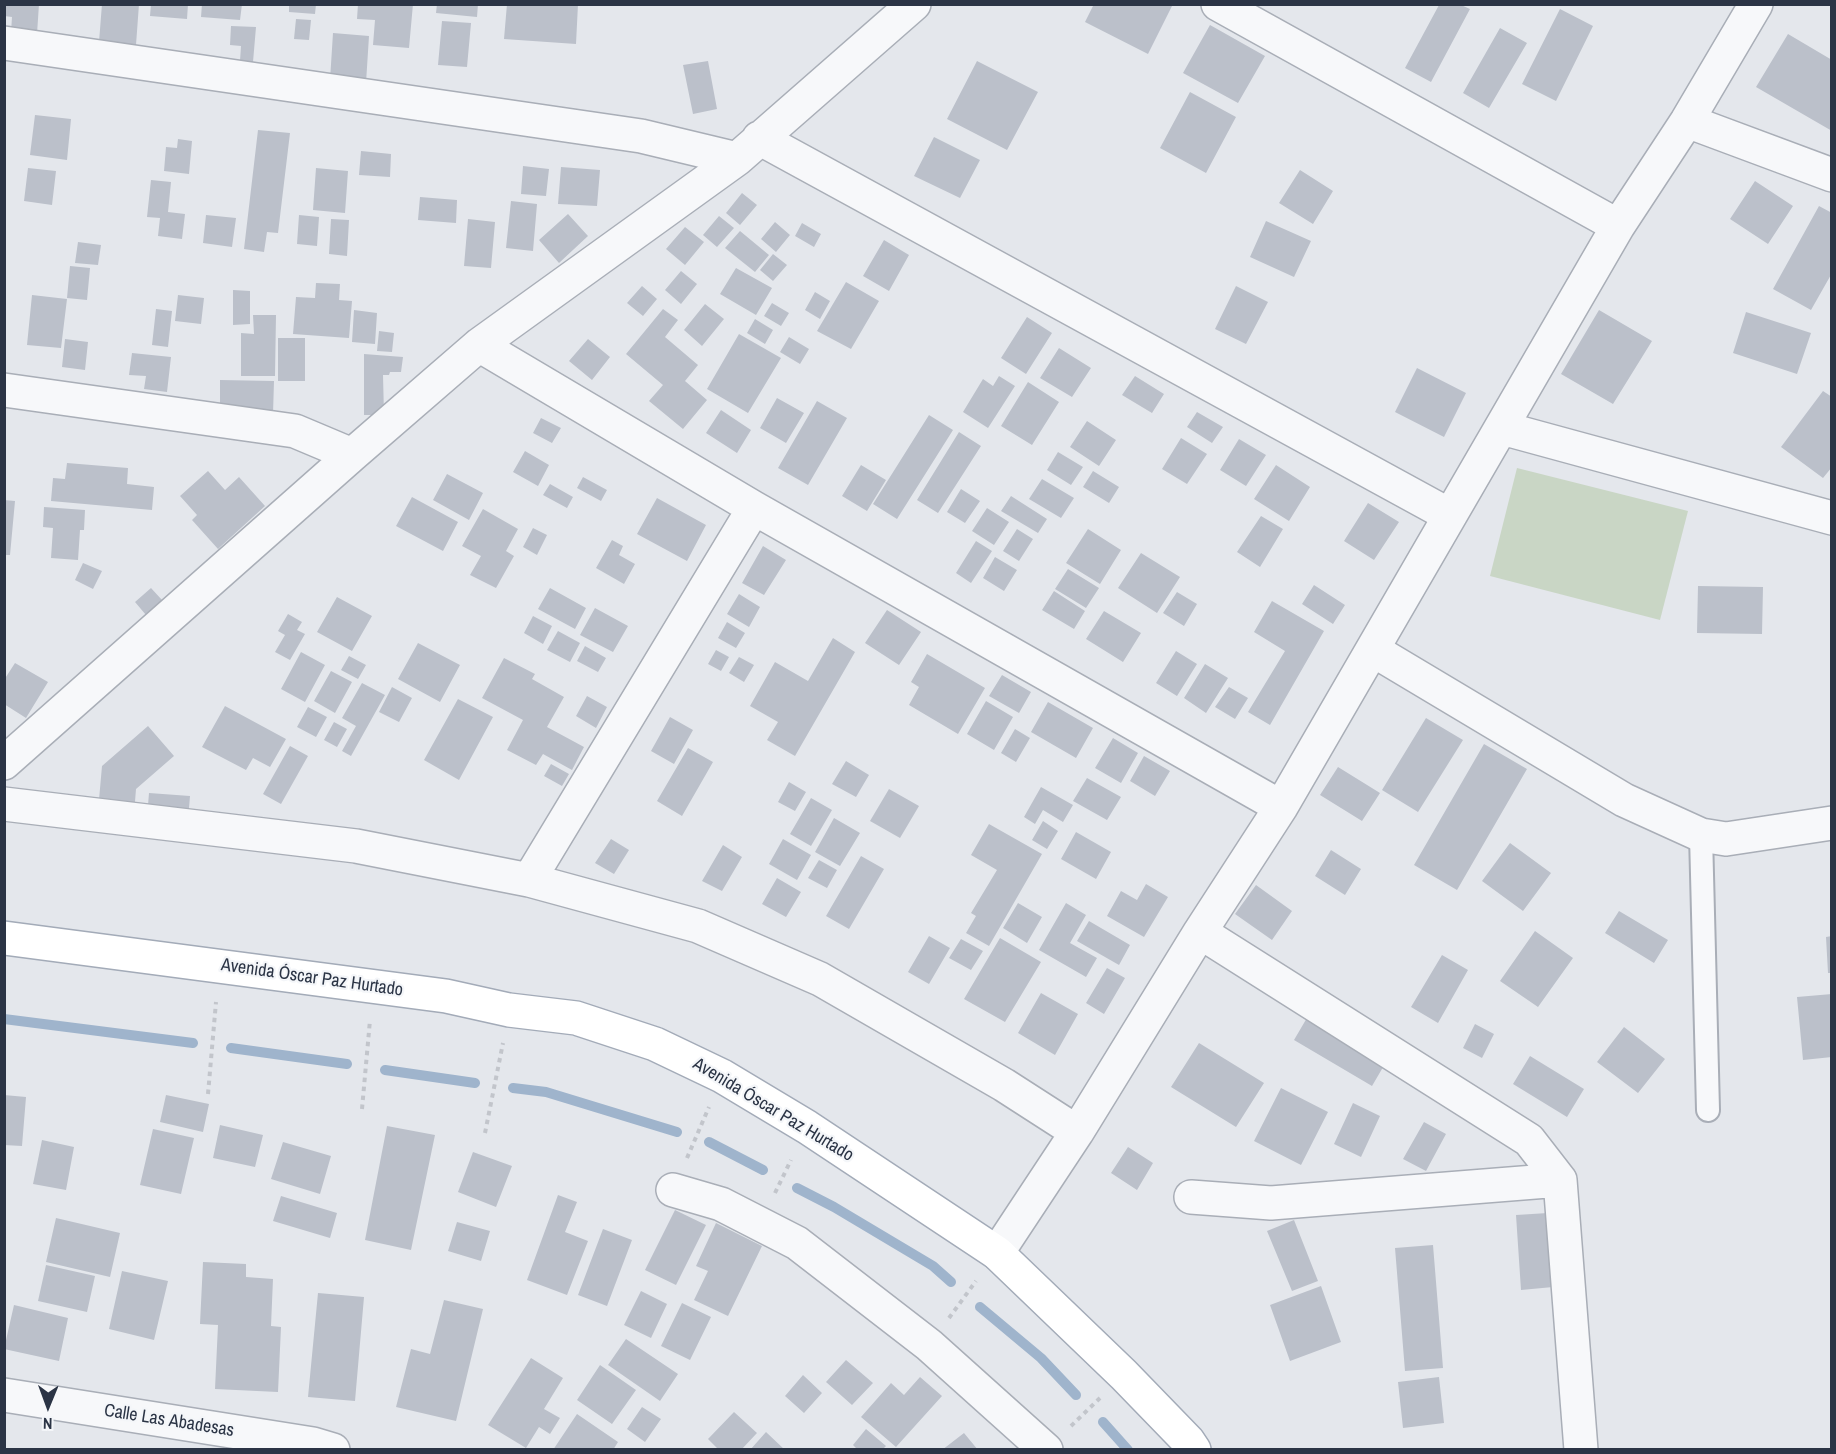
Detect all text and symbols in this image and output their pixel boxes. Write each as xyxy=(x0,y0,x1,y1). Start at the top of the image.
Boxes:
street label: Avenida Óscar Paz Hurtado xyxy=(220,955,404,1001)
street label: Avenida Óscar Paz Hurtado xyxy=(689,1053,857,1167)
north arrow xyxy=(18,1376,78,1436)
street label: Calle Las Abadesas xyxy=(102,1400,236,1442)
text: N xyxy=(43,1413,53,1435)

